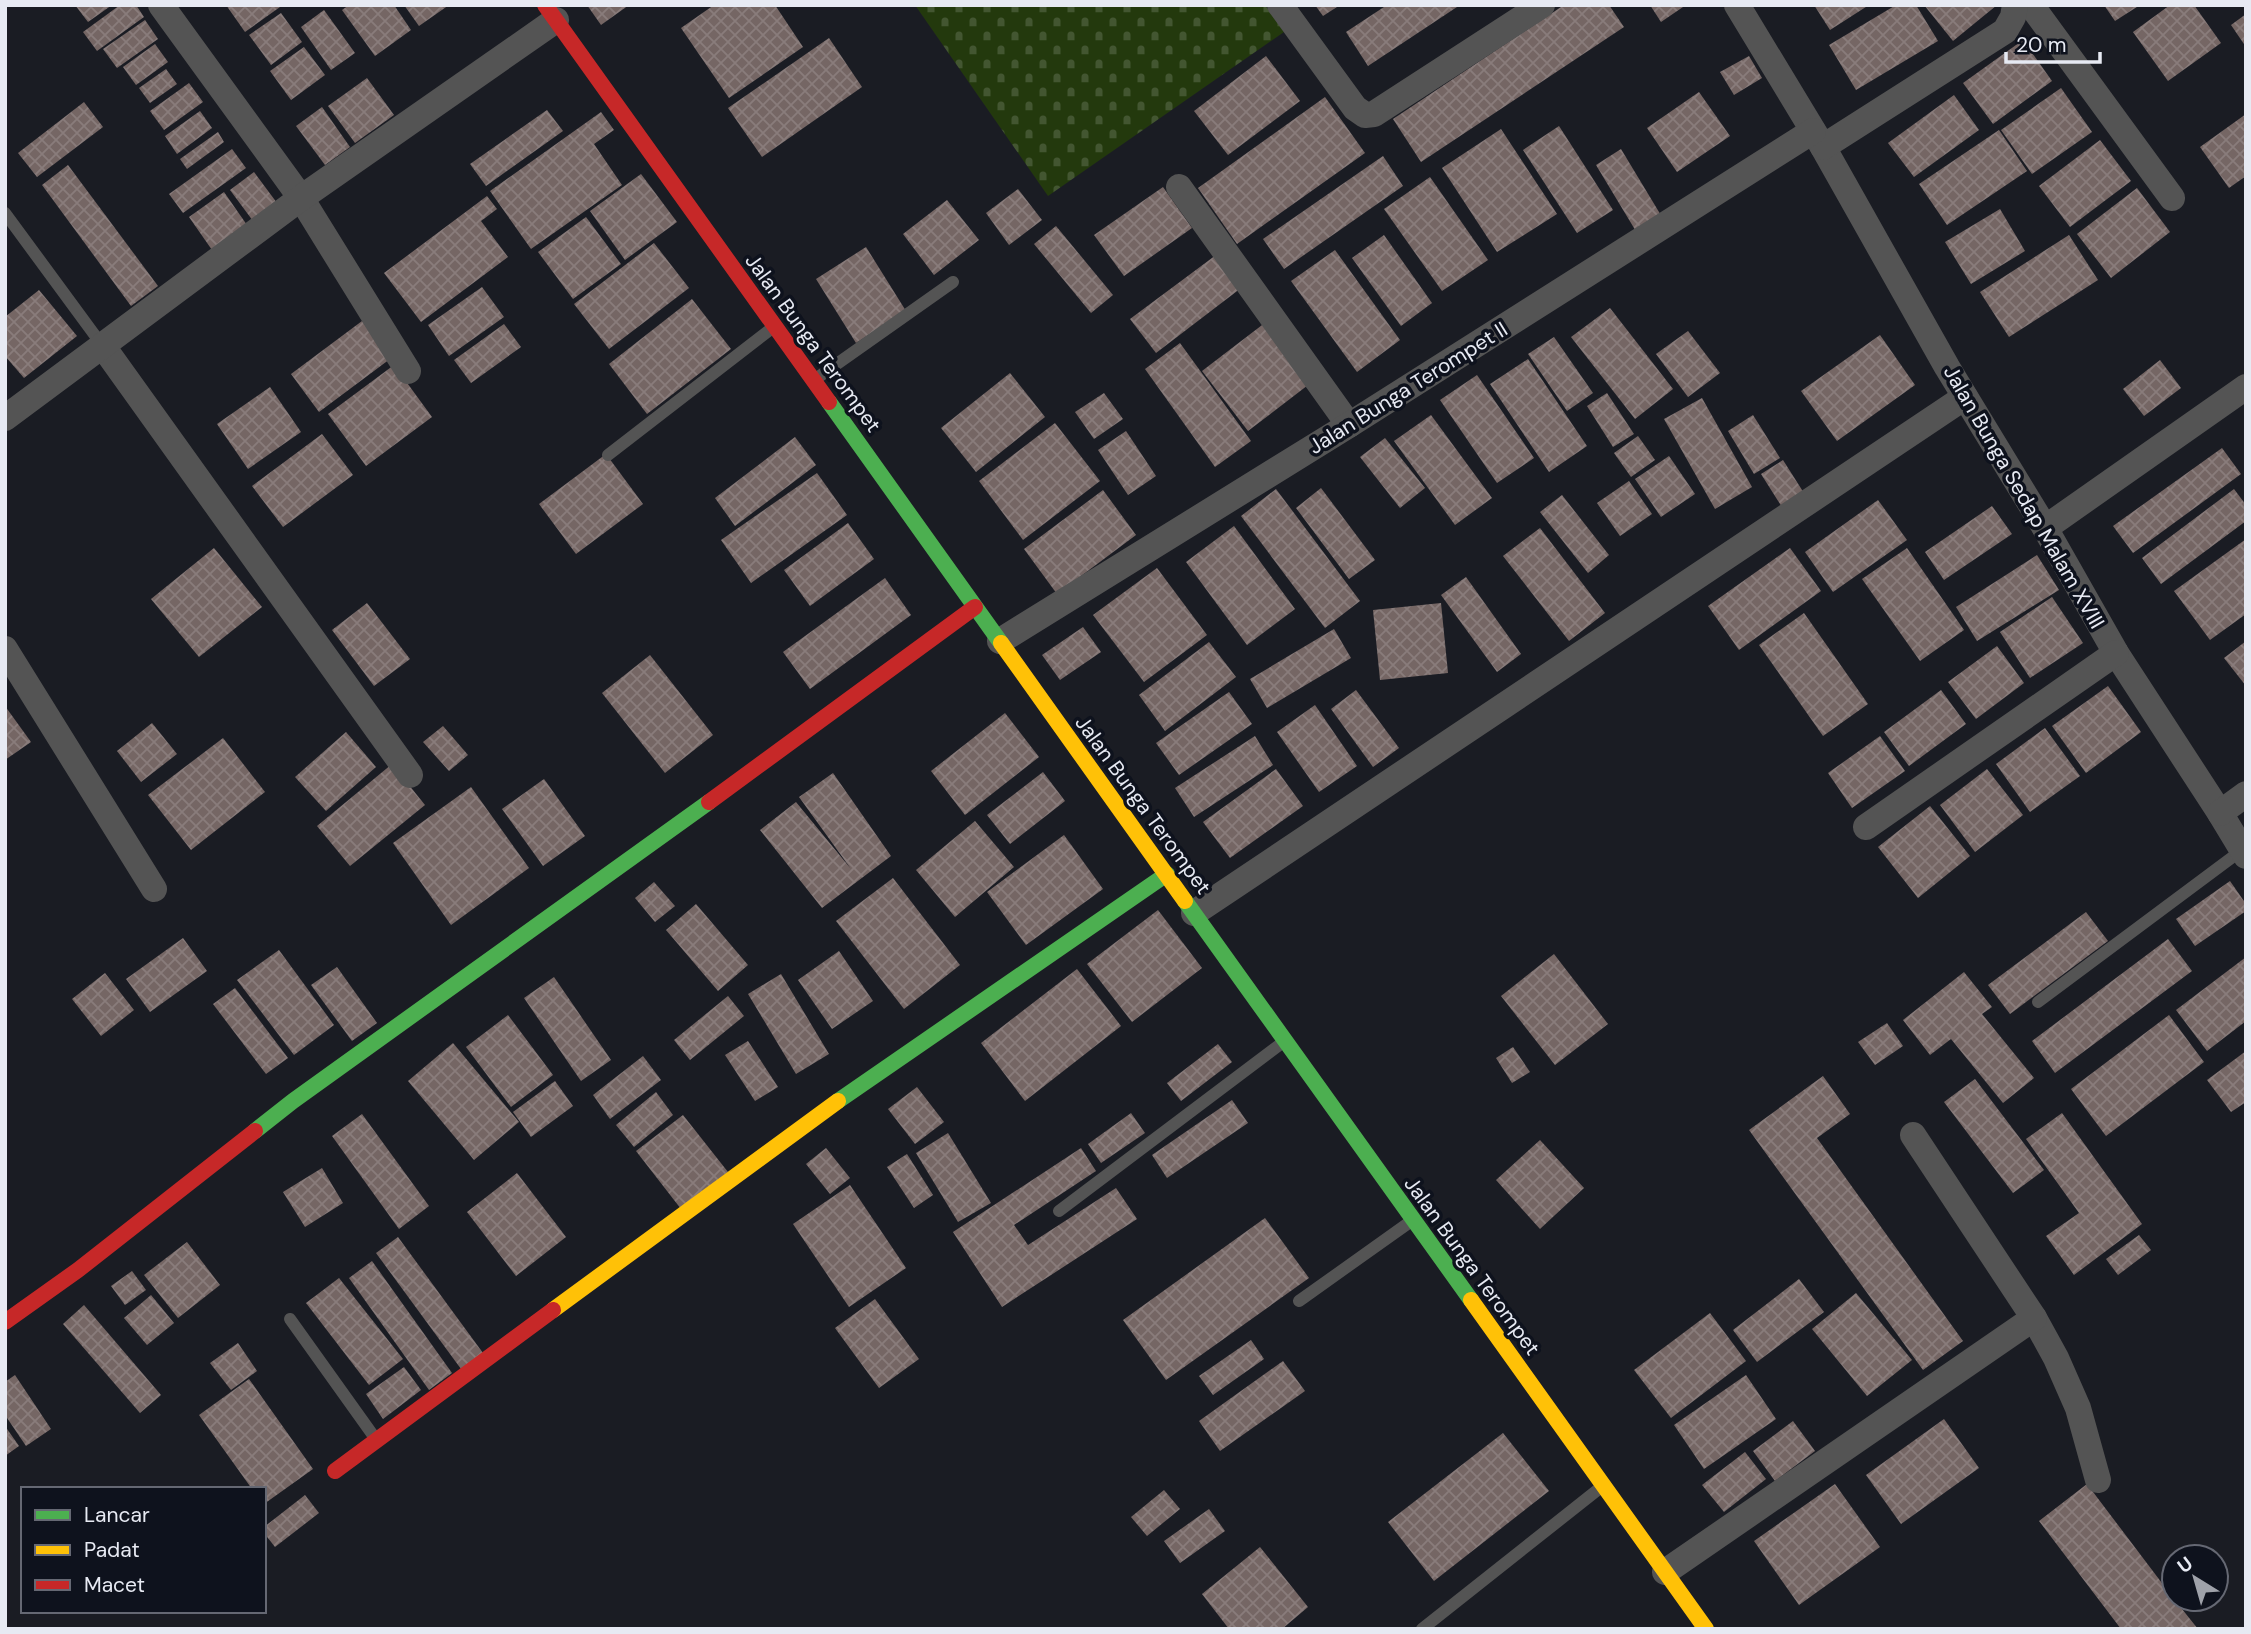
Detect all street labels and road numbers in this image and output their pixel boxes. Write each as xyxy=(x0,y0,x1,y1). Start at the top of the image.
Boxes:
street label: Jalan Bunga Terompet xyxy=(739,248,887,438)
street label: Jalan Bunga Terompet II xyxy=(1303,315,1513,461)
street label: Jalan Bunga Sedap Malam XVIII xyxy=(1937,360,2111,634)
street label: Jalan Bunga Terompet xyxy=(1069,710,1217,900)
street label: Jalan Bunga Terompet xyxy=(1398,1171,1546,1361)

